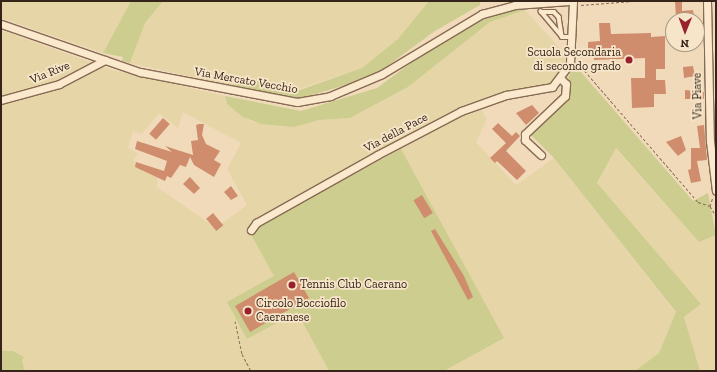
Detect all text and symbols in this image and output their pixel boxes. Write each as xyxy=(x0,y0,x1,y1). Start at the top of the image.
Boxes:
north arrow xyxy=(665,12,705,52)
text: N xyxy=(680,37,689,50)
place label: Scuola Secondaria di secondo grado xyxy=(527,46,621,74)
marker: Scuola Secondaria di secondo grado xyxy=(624,55,634,65)
street label: Via Rive xyxy=(28,59,72,87)
street label: Via Mercato Vecchio xyxy=(193,65,299,97)
street label: Via Piave xyxy=(690,73,706,119)
street label: Via della Pace xyxy=(362,110,430,156)
place label: Tennis Club Caerano xyxy=(300,278,407,292)
marker: Tennis Club Caerano xyxy=(287,280,297,290)
place label: Circolo Bocciofilo Caeranese xyxy=(256,297,346,325)
marker: Circolo Bocciofilo Caeranese xyxy=(243,306,253,316)

